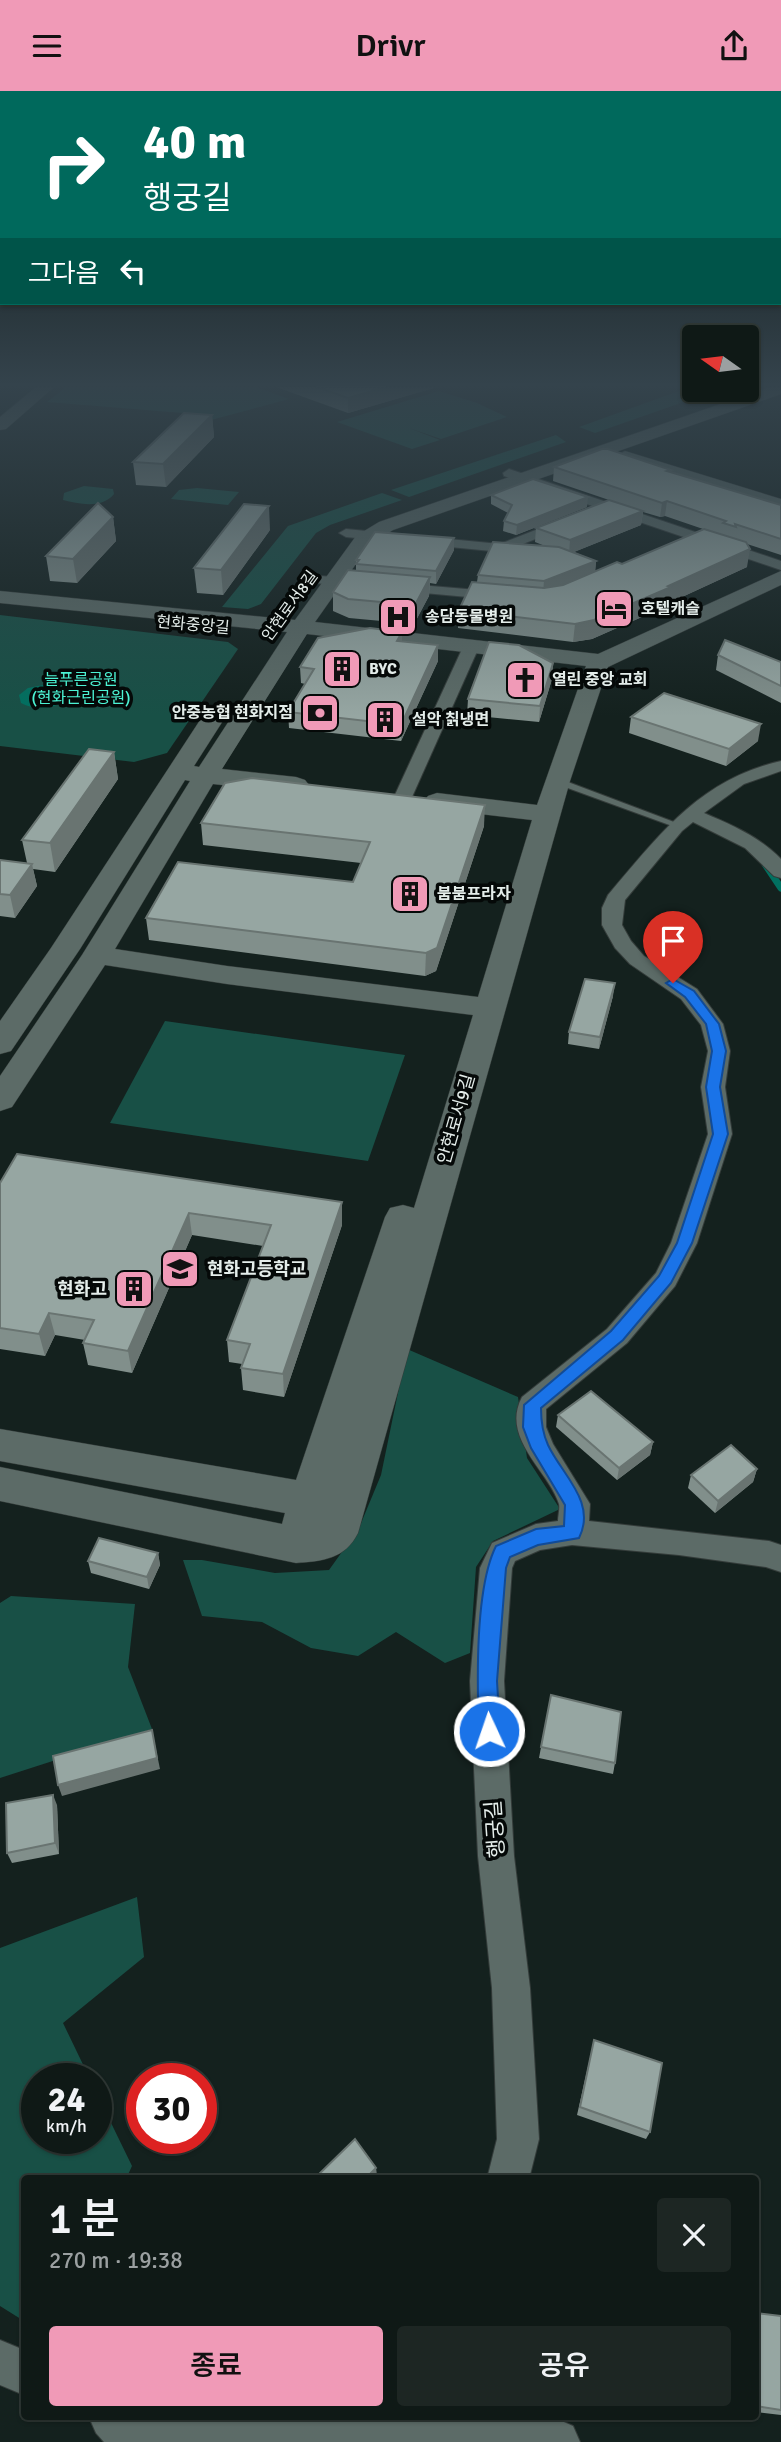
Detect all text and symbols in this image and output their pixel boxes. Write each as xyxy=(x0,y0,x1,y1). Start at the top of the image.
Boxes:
text: Drivr xyxy=(355,26,426,65)
icon: menu xyxy=(28,27,66,65)
icon: share xyxy=(715,27,753,65)
text: 40 m xyxy=(143,112,246,172)
icon: right xyxy=(28,119,119,210)
text: 행궁길 xyxy=(143,179,231,218)
icon: left xyxy=(114,252,152,290)
text: 그다음 xyxy=(28,258,100,290)
north arrow xyxy=(682,325,760,403)
map controls xyxy=(682,325,759,402)
street label: 안현로서8길 xyxy=(258,567,322,645)
hotel icon: 호텔캐슬 xyxy=(593,588,635,630)
hospital icon: 송담동물병원 xyxy=(377,596,419,638)
place label: 호텔캐슬 xyxy=(641,599,700,619)
place label: 송담동물병원 xyxy=(425,607,513,627)
street label: 현화중앙길 xyxy=(155,612,231,638)
building icon: BYC xyxy=(321,648,363,690)
place label: BYC xyxy=(369,659,397,679)
church icon: 열린 중앙 교회 xyxy=(504,659,546,701)
park label: 늘푸른공원 (현화근린공원) xyxy=(32,670,130,708)
place label: 열린 중앙 교회 xyxy=(552,670,647,690)
bank icon: 안중농협 현화지점 xyxy=(299,692,341,734)
building icon: 설악 칡냉면 xyxy=(364,699,406,741)
place label: 안중농협 현화지점 xyxy=(172,703,293,723)
place label: 설악 칡냉면 xyxy=(412,710,489,730)
building icon: 붐붐프라자 xyxy=(389,873,431,915)
place label: 붐붐프라자 xyxy=(437,884,511,904)
pin xyxy=(643,911,703,983)
icon: arrive xyxy=(654,922,692,960)
street label: 안현로서9길 xyxy=(433,1071,479,1167)
school or university icon: 현화고등학교 xyxy=(159,1248,201,1290)
place label: 현화고등학교 xyxy=(207,1258,306,1280)
building icon: 현화고 xyxy=(113,1268,155,1310)
place label: 현화고 xyxy=(57,1278,107,1300)
position arrow xyxy=(452,1694,526,1768)
street label: 행궁길 xyxy=(480,1799,510,1859)
speed limit sign: 30 xyxy=(126,2063,217,2154)
text: 24 xyxy=(48,2078,85,2121)
text: km/h xyxy=(46,2115,87,2137)
text: 1 분 xyxy=(49,2194,120,2245)
button: close xyxy=(657,2198,731,2272)
text: 270 m · 19:38 xyxy=(49,2246,183,2275)
button: 종료 xyxy=(49,2326,383,2406)
button: 공유 xyxy=(397,2326,731,2406)

